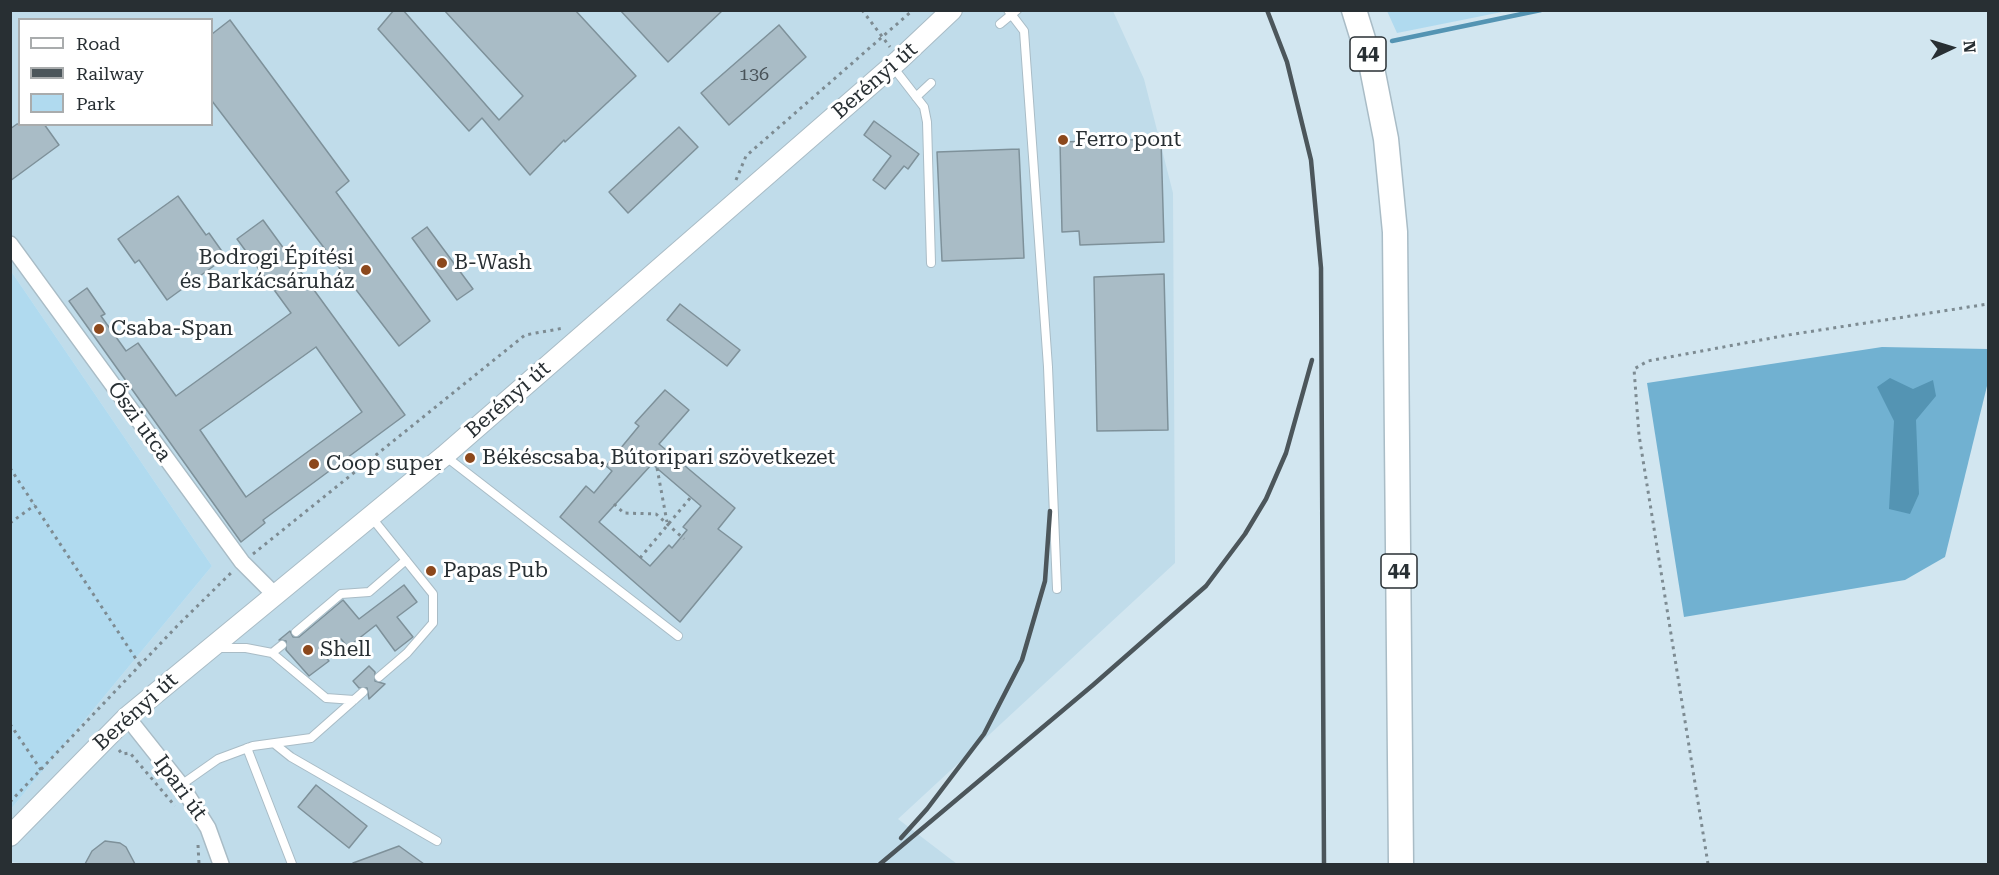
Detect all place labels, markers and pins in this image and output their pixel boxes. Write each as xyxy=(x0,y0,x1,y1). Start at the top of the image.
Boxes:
place label: Ferro pont xyxy=(1075,127,1181,153)
marker: Ferro pont xyxy=(1056,133,1070,147)
place label: Bodrogi Építési és Barkácsáruház xyxy=(180,245,354,295)
place label: B-Wash xyxy=(454,250,532,276)
marker: B-Wash xyxy=(435,256,449,270)
marker: Bodrogi Építési és Barkácsáruház xyxy=(359,263,373,277)
place label: Csaba-Span xyxy=(111,316,233,342)
marker: Csaba-Span xyxy=(92,322,106,336)
place label: Békéscsaba, Bútoripari szövetkezet xyxy=(482,445,835,471)
place label: Coop super xyxy=(326,451,443,477)
marker: Békéscsaba, Bútoripari szövetkezet xyxy=(463,451,477,465)
marker: Coop super xyxy=(307,457,321,471)
place label: Papas Pub xyxy=(443,558,548,584)
marker: Papas Pub xyxy=(424,564,438,578)
place label: Shell xyxy=(320,637,371,663)
marker: Shell xyxy=(301,643,315,657)

